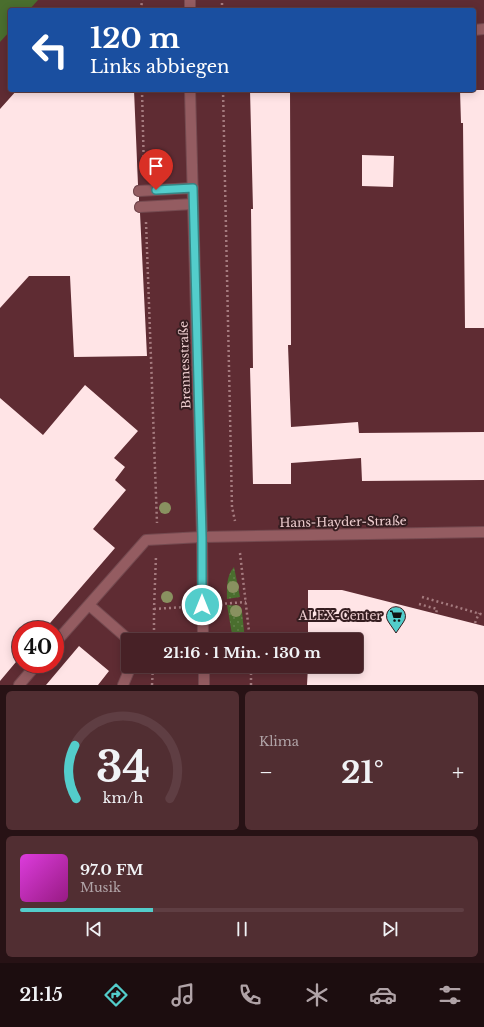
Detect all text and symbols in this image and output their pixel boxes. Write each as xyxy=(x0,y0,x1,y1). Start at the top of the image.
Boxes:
text: 120 m xyxy=(90,21,180,56)
icon: left xyxy=(24,24,76,76)
text: Links abbiegen xyxy=(90,56,229,78)
pin xyxy=(139,149,173,190)
icon: arrive xyxy=(145,155,167,177)
street label: Brennesstraße xyxy=(175,321,194,409)
street label: Hans-Hayder-Straße xyxy=(279,513,407,530)
position arrow xyxy=(181,584,223,626)
supermarket icon: ALEX-Center xyxy=(385,605,407,633)
place label: ALEX-Center xyxy=(298,608,382,623)
speed limit sign: 40 xyxy=(12,621,64,673)
text: 21:16 · 1 Min. · 130 m xyxy=(163,643,321,662)
text: Klima xyxy=(259,733,299,750)
text: 34 xyxy=(95,741,150,792)
text: 21° xyxy=(341,754,384,791)
text: − xyxy=(259,759,273,786)
text: + xyxy=(452,759,464,786)
text: km/h xyxy=(102,788,143,806)
text: 97.0 FM xyxy=(80,860,143,879)
text: Musik xyxy=(80,879,121,896)
icon: previous xyxy=(83,918,105,940)
icon: pause xyxy=(231,918,253,940)
icon: next xyxy=(379,918,401,940)
icon: directions xyxy=(102,981,130,1009)
icon: music xyxy=(169,981,197,1009)
icon: phone xyxy=(236,981,264,1009)
icon: climate xyxy=(303,981,331,1009)
icon: car xyxy=(369,981,397,1009)
icon: filters xyxy=(436,981,464,1009)
text: 21:15 xyxy=(19,984,63,1006)

